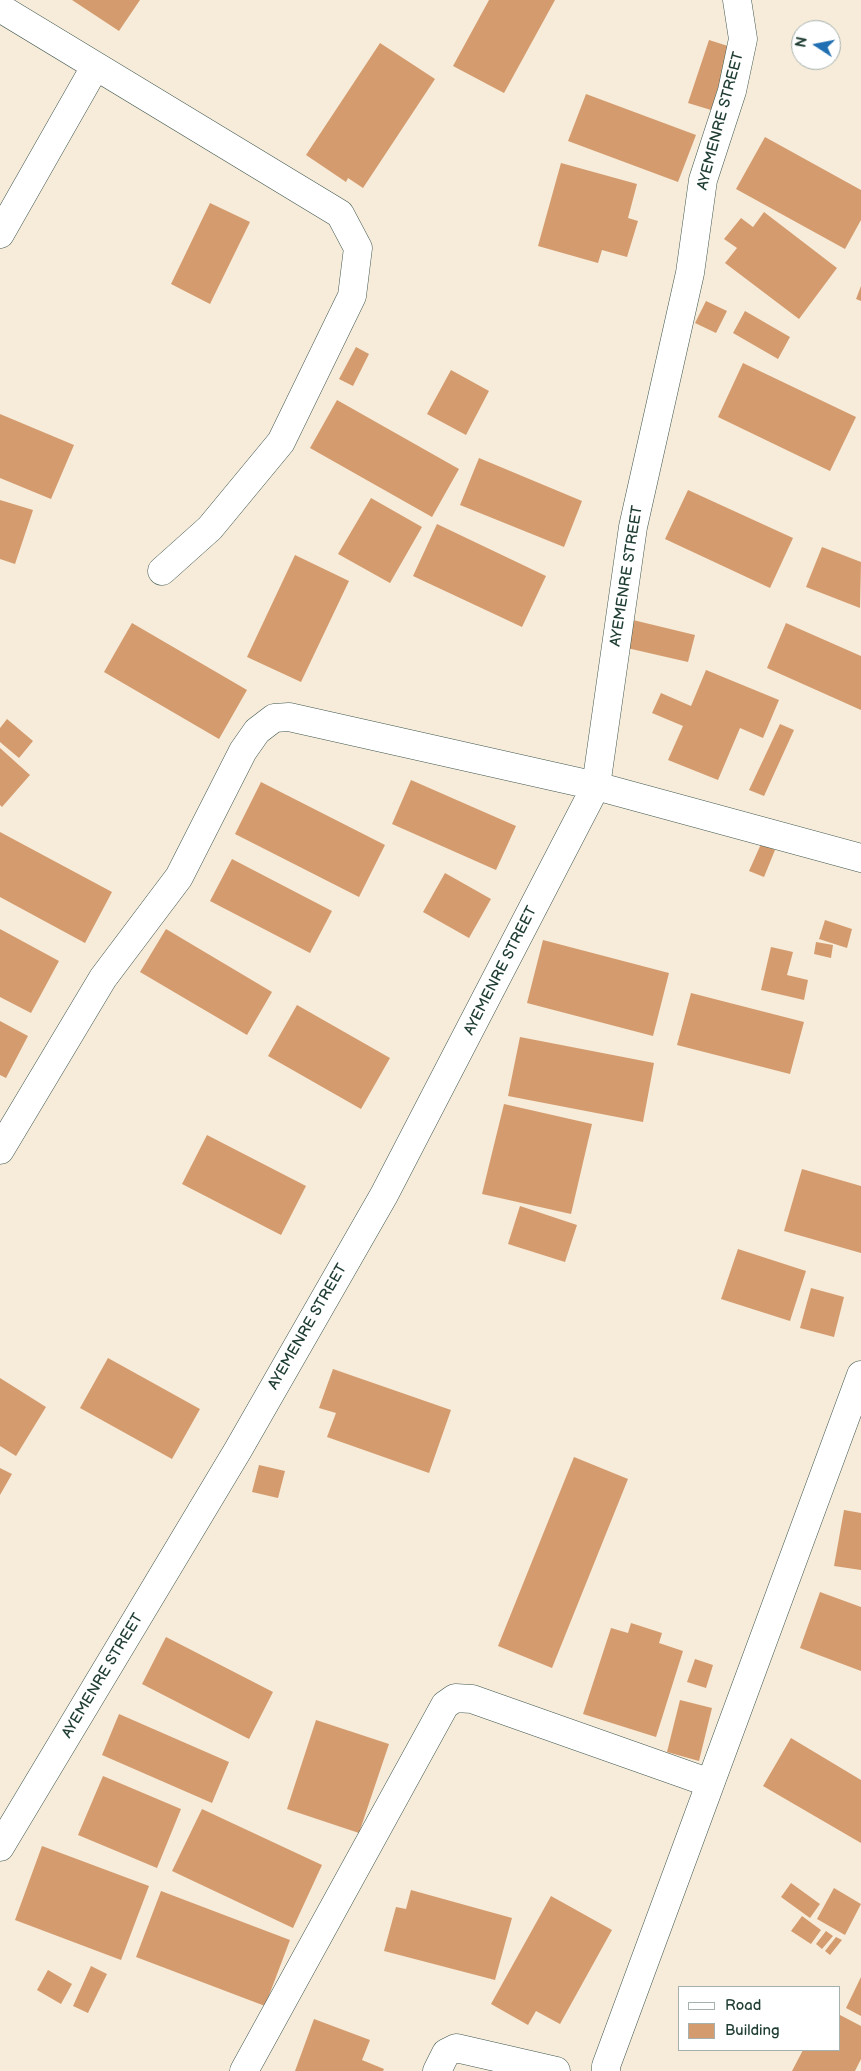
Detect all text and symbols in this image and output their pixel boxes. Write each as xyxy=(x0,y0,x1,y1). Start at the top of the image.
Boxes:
north arrow xyxy=(791,20,841,70)
text: N xyxy=(792,35,811,49)
street label: AYEMENRE STREET xyxy=(694,50,748,192)
street label: AYEMENRE STREET xyxy=(607,504,647,648)
street label: AYEMENRE STREET xyxy=(461,904,541,1038)
street label: AYEMENRE STREET xyxy=(265,1261,351,1393)
street label: AYEMENRE STREET xyxy=(59,1610,147,1742)
legend xyxy=(678,1986,841,2051)
text: Road xyxy=(725,1996,761,2015)
text: Building xyxy=(725,2021,780,2040)

